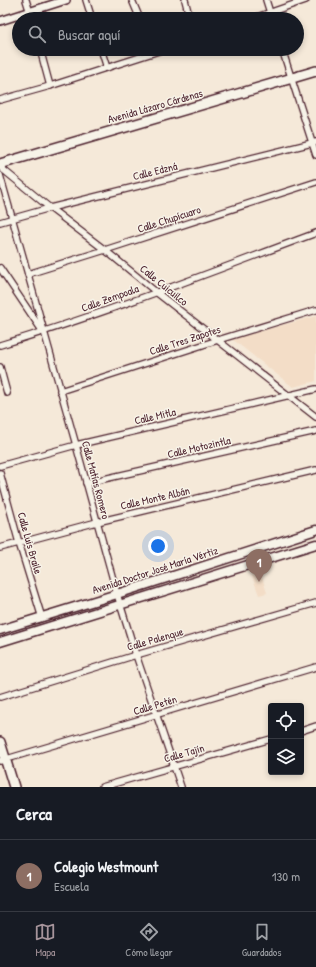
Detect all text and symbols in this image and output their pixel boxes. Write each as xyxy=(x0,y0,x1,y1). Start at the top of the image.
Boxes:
search box xyxy=(12,12,304,56)
icon: search xyxy=(26,23,48,45)
text: Buscar aquí xyxy=(58,24,121,45)
street label: Avenida Lázaro Cárdenas xyxy=(106,86,204,126)
street label: Calle Edzná xyxy=(131,159,179,183)
street label: Calle Chupícuaro xyxy=(136,202,203,236)
street label: Calle Cuicuilco xyxy=(137,261,191,309)
street label: Calle Zempoala xyxy=(79,281,141,315)
street label: Calle Tres Zapotes xyxy=(148,322,222,358)
street label: Calle Mitla xyxy=(133,404,178,428)
street label: Calle Motozintla xyxy=(166,433,233,461)
street label: Calle Matías Romero xyxy=(79,439,113,521)
street label: Calle Monte Albán xyxy=(119,483,191,513)
street label: Calle Luis Braile xyxy=(15,510,46,576)
your location xyxy=(148,536,168,556)
street label: Avenida Doctor José María Vértiz xyxy=(90,543,220,597)
pin: 1 xyxy=(246,549,272,582)
street label: Calle Palenque xyxy=(125,624,185,654)
street label: Calle Petén xyxy=(132,692,178,718)
map controls xyxy=(268,703,304,775)
button: locate xyxy=(268,703,304,739)
button: layers xyxy=(268,739,304,775)
street label: Calle Tajín xyxy=(162,741,206,765)
text: Cerca xyxy=(16,802,52,825)
text: Colegio Westmount xyxy=(54,856,158,877)
text: 1 xyxy=(27,867,31,885)
text: 130 m xyxy=(272,867,300,885)
text: Escuela xyxy=(54,877,89,895)
tab: Mapa xyxy=(34,921,56,959)
tab: Cómo llegar xyxy=(125,921,173,959)
tab: Guardados xyxy=(242,921,282,959)

